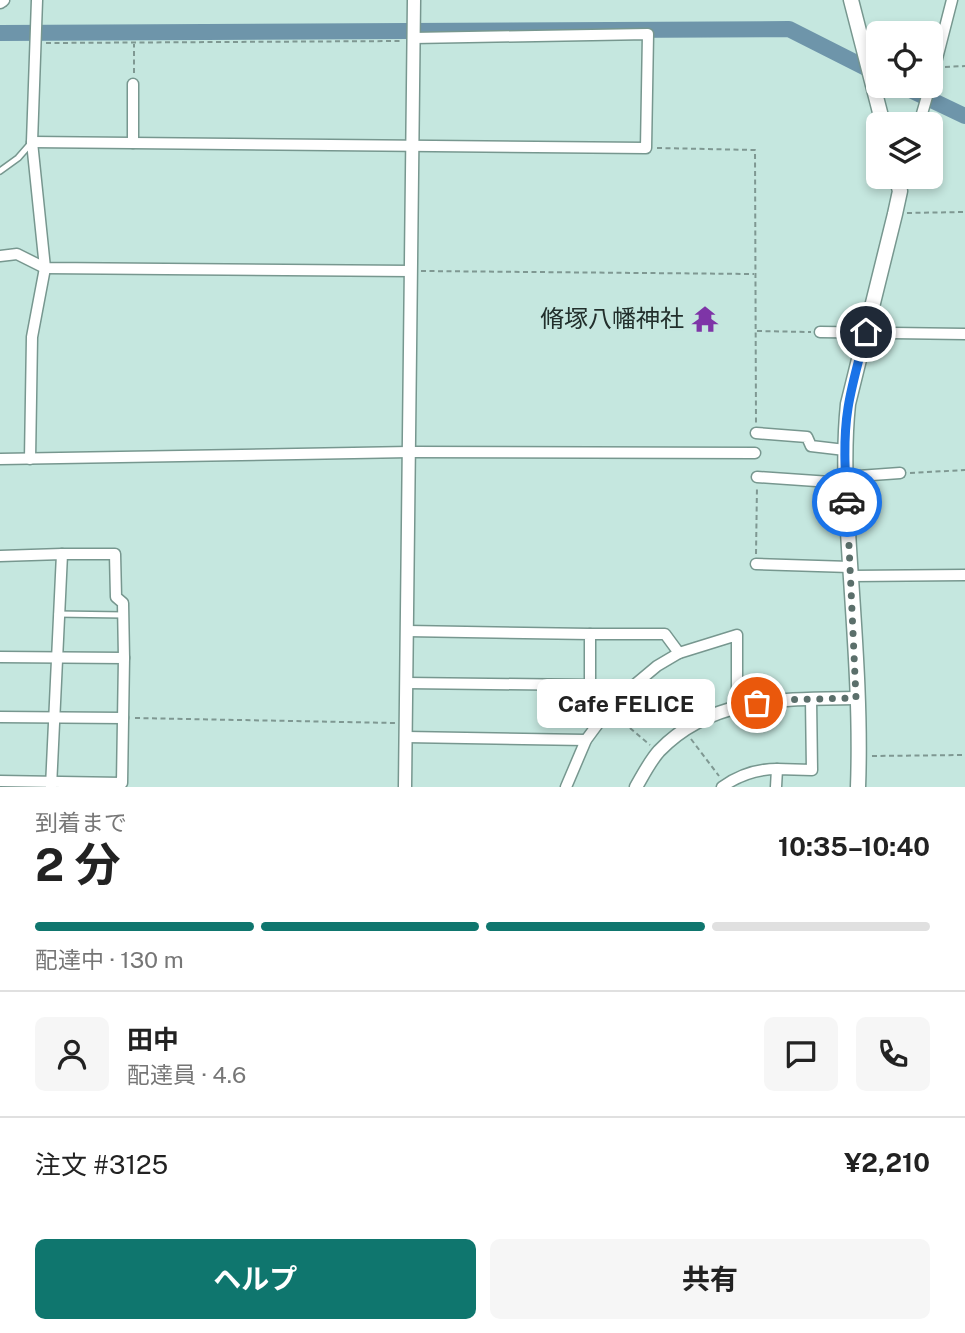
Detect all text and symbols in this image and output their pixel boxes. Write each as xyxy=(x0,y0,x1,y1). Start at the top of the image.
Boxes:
map controls xyxy=(866,21,943,189)
button: locate xyxy=(866,21,943,98)
button: layers xyxy=(866,112,943,189)
pin xyxy=(836,302,896,362)
place label: 脩塚八幡神社 xyxy=(540,304,684,332)
temple icon: 脩塚八幡神社 xyxy=(690,304,720,334)
icon: home xyxy=(847,313,885,351)
courier xyxy=(812,467,882,537)
icon: car xyxy=(828,483,866,521)
pin xyxy=(727,673,787,733)
callout: Cafe FELICE xyxy=(536,678,715,728)
icon: bag xyxy=(738,684,776,722)
text: Cafe FELICE xyxy=(558,690,694,717)
text: 到着まで xyxy=(35,809,127,836)
text: 10:35–10:40 xyxy=(778,831,930,862)
text: 2 分 xyxy=(35,837,121,891)
text: 配達中 · 130 m xyxy=(35,946,184,973)
button: person xyxy=(35,1017,109,1091)
button: chat xyxy=(764,1017,838,1091)
button: phone xyxy=(856,1017,930,1091)
text: 田中 xyxy=(127,1024,179,1055)
text: 配達員 · 4.6 xyxy=(127,1061,246,1088)
text: ¥2,210 xyxy=(844,1147,930,1178)
text: 注文 #3125 xyxy=(35,1149,168,1180)
button: ヘルプ xyxy=(35,1239,476,1319)
button: 共有 xyxy=(490,1239,930,1319)

